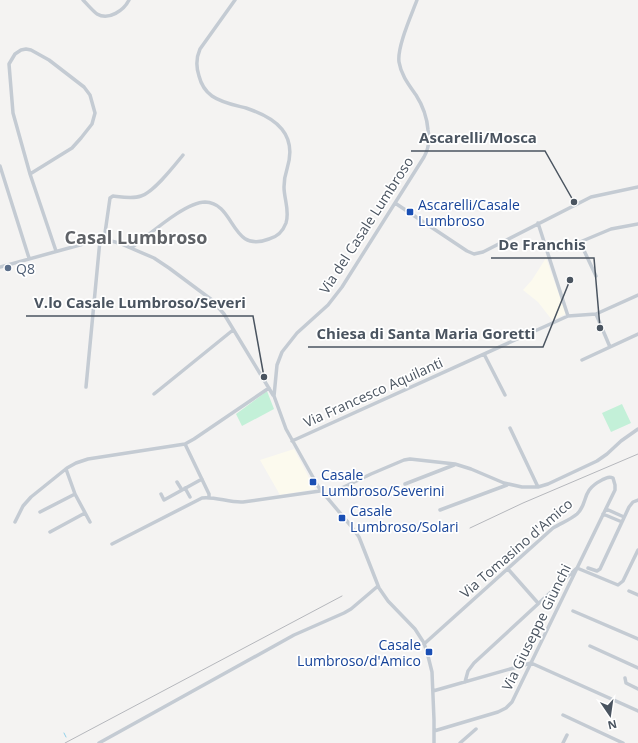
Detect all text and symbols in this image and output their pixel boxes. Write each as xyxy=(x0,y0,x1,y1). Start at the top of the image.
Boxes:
callout: Ascarelli/Mosca xyxy=(411,124,545,151)
text: Ascarelli/Mosca xyxy=(419,127,537,147)
street label: Via del Casale Lumbroso xyxy=(315,153,417,297)
place label: Ascarelli/Casale Lumbroso xyxy=(418,195,520,230)
marker: Ascarelli/Casale Lumbroso xyxy=(405,207,415,217)
district label: Casal Lumbroso xyxy=(65,225,207,249)
callout: De Franchis xyxy=(491,231,594,258)
text: De Franchis xyxy=(498,234,586,254)
place label: Q8 xyxy=(16,259,35,278)
marker: Q8 xyxy=(3,263,13,273)
callout: V.lo Casale Lumbroso/Severi xyxy=(26,289,253,316)
text: V.lo Casale Lumbroso/Severi xyxy=(34,292,246,312)
callout: Chiesa di Santa Maria Goretti xyxy=(308,320,543,347)
text: Chiesa di Santa Maria Goretti xyxy=(317,323,535,343)
street label: Via Francesco Aquilanti xyxy=(300,353,446,431)
place label: Casale Lumbroso/Severini xyxy=(321,465,445,500)
marker: Casale Lumbroso/Severini xyxy=(308,477,318,487)
street label: Via Tomasino d'Amico xyxy=(456,494,576,602)
place label: Casale Lumbroso/Solari xyxy=(350,501,458,536)
marker: Casale Lumbroso/Solari xyxy=(337,513,347,523)
street label: Via Giuseppe Giunchi xyxy=(497,561,575,693)
place label: Casale Lumbroso/d'Amico xyxy=(297,635,421,670)
marker: Casale Lumbroso/d'Amico xyxy=(424,647,434,657)
north arrow xyxy=(590,695,630,735)
text: N xyxy=(606,717,618,734)

